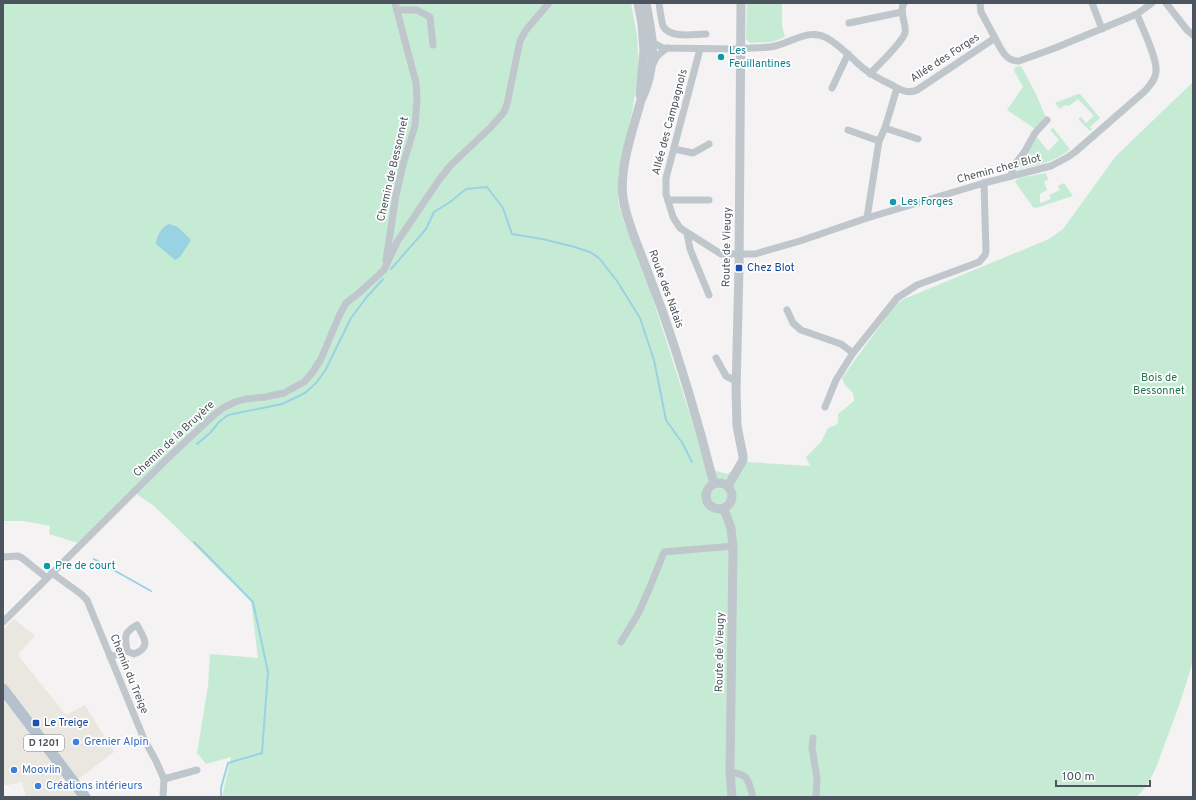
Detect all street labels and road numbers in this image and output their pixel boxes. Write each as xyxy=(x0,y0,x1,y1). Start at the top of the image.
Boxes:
street label: Allée des Forges xyxy=(908,30,982,86)
street label: Allée des Campagnols xyxy=(649,68,691,176)
street label: Chemin de Bessonnet xyxy=(374,115,412,223)
street label: Chemin chez Blot xyxy=(955,151,1043,187)
street label: Route de Vieugy xyxy=(719,207,735,287)
street label: Route des Natais xyxy=(645,248,687,330)
street label: Chemin de la Bruyère xyxy=(131,398,218,480)
street label: Route de Vieugy xyxy=(712,612,728,692)
street label: Chemin du Treige xyxy=(107,632,151,716)
road number: D 1201 xyxy=(24,735,64,751)

